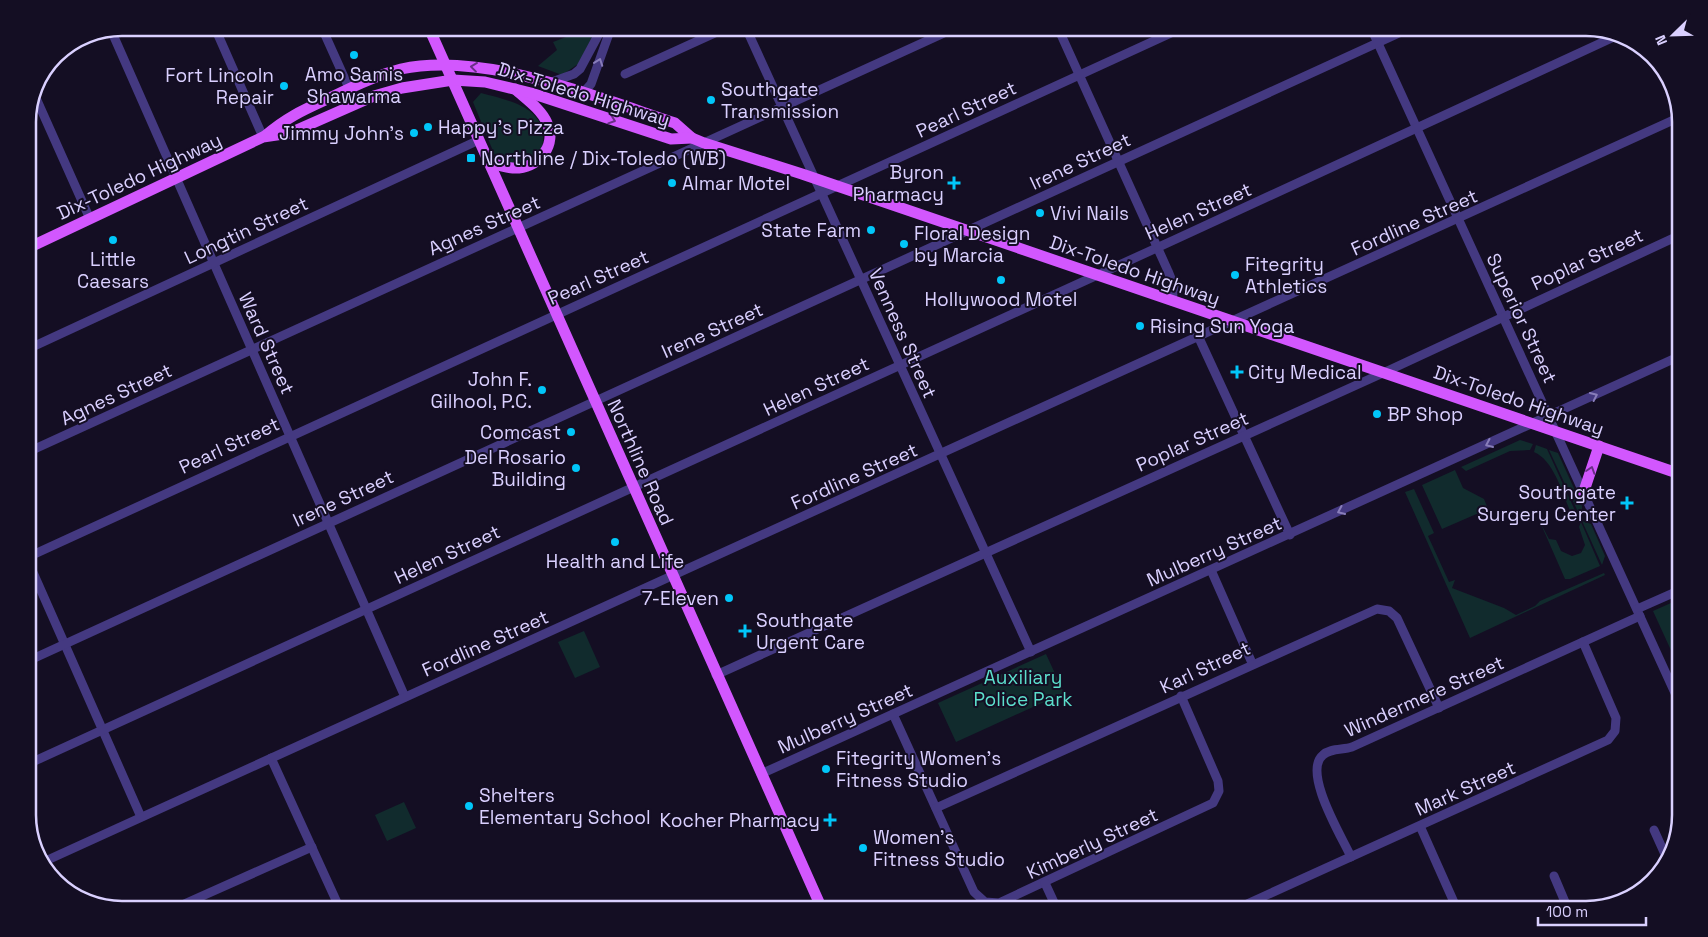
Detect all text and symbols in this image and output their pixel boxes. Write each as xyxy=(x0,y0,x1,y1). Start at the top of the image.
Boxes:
north arrow xyxy=(1648,10,1698,60)
text: N xyxy=(1651,32,1671,48)
marker: Amo Samis Shawarma xyxy=(348,49,360,61)
street label: Dix-Toledo Highway xyxy=(495,56,673,133)
one-way arrow xyxy=(593,58,603,67)
place label: Amo Samis Shawarma xyxy=(305,62,403,109)
one-way arrow xyxy=(470,62,478,73)
place label: Fort Lincoln Repair xyxy=(165,63,274,110)
street label: Pearl Street xyxy=(912,75,1020,144)
place label: Southgate Transmission xyxy=(721,77,839,124)
marker: Fort Lincoln Repair xyxy=(278,80,290,92)
marker: Southgate Transmission xyxy=(705,94,717,106)
one-way arrow xyxy=(607,114,615,124)
place label: Happy's Pizza xyxy=(438,115,564,140)
place label: Jimmy John's xyxy=(279,121,404,146)
marker: Happy's Pizza xyxy=(422,121,434,133)
street label: Dix-Toledo Highway xyxy=(53,127,226,226)
marker: Jimmy John's xyxy=(408,127,420,139)
street label: Irene Street xyxy=(1026,127,1135,196)
place label: Northline / Dix-Toledo (WB) xyxy=(481,146,726,171)
marker: Northline / Dix-Toledo (WB) xyxy=(465,152,477,164)
place label: Byron Pharmacy xyxy=(853,160,944,207)
place label: Almar Motel xyxy=(682,171,790,196)
marker: Almar Motel xyxy=(666,177,678,189)
marker: Byron Pharmacy xyxy=(948,177,960,189)
street label: Helen Street xyxy=(1141,177,1255,246)
street label: Fordline Street xyxy=(1347,183,1481,262)
street label: Agnes Street xyxy=(424,190,544,261)
street label: Longtin Street xyxy=(180,191,312,270)
place label: Vivi Nails xyxy=(1050,201,1129,226)
marker: Vivi Nails xyxy=(1034,207,1046,219)
place label: State Farm xyxy=(761,218,861,243)
place label: Floral Design by Marcia xyxy=(914,221,1030,268)
street label: Poplar Street xyxy=(1527,223,1647,296)
marker: State Farm xyxy=(865,224,877,236)
street label: Dix-Toledo Highway xyxy=(1046,230,1223,311)
marker: Little Caesars xyxy=(107,234,119,246)
marker: Floral Design by Marcia xyxy=(898,238,910,250)
street label: Pearl Street xyxy=(544,244,653,311)
place label: Little Caesars xyxy=(77,247,149,294)
street label: Superior Street xyxy=(1481,249,1563,387)
place label: Fitegrity Athletics xyxy=(1245,252,1327,299)
street label: Venness Street xyxy=(863,264,942,402)
marker: Fitegrity Athletics xyxy=(1229,269,1241,281)
marker: Hollywood Motel xyxy=(995,274,1007,286)
place label: Hollywood Motel xyxy=(925,287,1077,312)
street label: Ward Street xyxy=(233,288,300,398)
street label: Irene Street xyxy=(658,297,767,364)
place label: Rising Sun Yoga xyxy=(1150,314,1294,339)
marker: Rising Sun Yoga xyxy=(1134,320,1146,332)
street label: Helen Street xyxy=(759,351,873,422)
street label: Agnes Street xyxy=(57,358,176,431)
place label: City Medical xyxy=(1248,360,1362,385)
street label: Dix-Toledo Highway xyxy=(1430,360,1607,441)
marker: City Medical xyxy=(1230,365,1244,379)
place label: John F. Gilhool, P.C. xyxy=(431,367,532,414)
marker: John F. Gilhool, P.C. xyxy=(536,384,548,396)
one-way arrow xyxy=(1589,392,1598,403)
street label: Northline Road xyxy=(602,395,680,529)
place label: BP Shop xyxy=(1387,402,1463,427)
street label: Poplar Street xyxy=(1132,405,1252,477)
marker: BP Shop xyxy=(1371,408,1383,420)
street label: Pearl Street xyxy=(175,411,283,480)
place label: Comcast xyxy=(480,420,561,445)
marker: Comcast xyxy=(565,426,577,438)
street label: Fordline Street xyxy=(787,437,921,516)
one-way arrow xyxy=(1486,438,1495,448)
place label: Del Rosario Building xyxy=(464,445,566,492)
marker: Del Rosario Building xyxy=(570,462,582,474)
street label: Irene Street xyxy=(289,464,398,533)
one-way arrow xyxy=(1585,466,1595,474)
place label: Southgate Surgery Center xyxy=(1477,480,1616,527)
marker: Southgate Surgery Center xyxy=(1620,496,1634,510)
one-way arrow xyxy=(1337,505,1346,515)
street label: Mulberry Street xyxy=(1143,511,1286,592)
street label: Helen Street xyxy=(390,519,504,590)
marker: Health and Life xyxy=(609,536,621,548)
place label: Health and Life xyxy=(546,549,684,574)
place label: 7-Eleven xyxy=(642,586,719,611)
marker: 7-Eleven xyxy=(723,592,735,604)
street label: Fordline Street xyxy=(418,604,552,683)
place label: Southgate Urgent Care xyxy=(756,608,865,655)
marker: Southgate Urgent Care xyxy=(738,624,752,638)
street label: Karl Street xyxy=(1156,636,1255,699)
street label: Windermere Street xyxy=(1340,650,1508,743)
park label: Auxiliary Police Park xyxy=(973,665,1073,712)
street label: Mulberry Street xyxy=(774,678,917,759)
place label: Fitegrity Women's Fitness Studio xyxy=(836,746,1001,793)
street label: Mark Street xyxy=(1411,755,1519,822)
marker: Fitegrity Women's Fitness Studio xyxy=(820,763,832,775)
place label: Shelters Elementary School xyxy=(479,783,651,830)
marker: Shelters Elementary School xyxy=(463,800,475,812)
street label: Kimberly Street xyxy=(1022,802,1162,885)
place label: Kocher Pharmacy xyxy=(660,808,820,833)
marker: Kocher Pharmacy xyxy=(824,814,836,826)
place label: Women's Fitness Studio xyxy=(873,825,1005,872)
marker: Women's Fitness Studio xyxy=(857,842,869,854)
scale bar xyxy=(1538,894,1646,926)
text: 100 m xyxy=(1546,902,1588,921)

